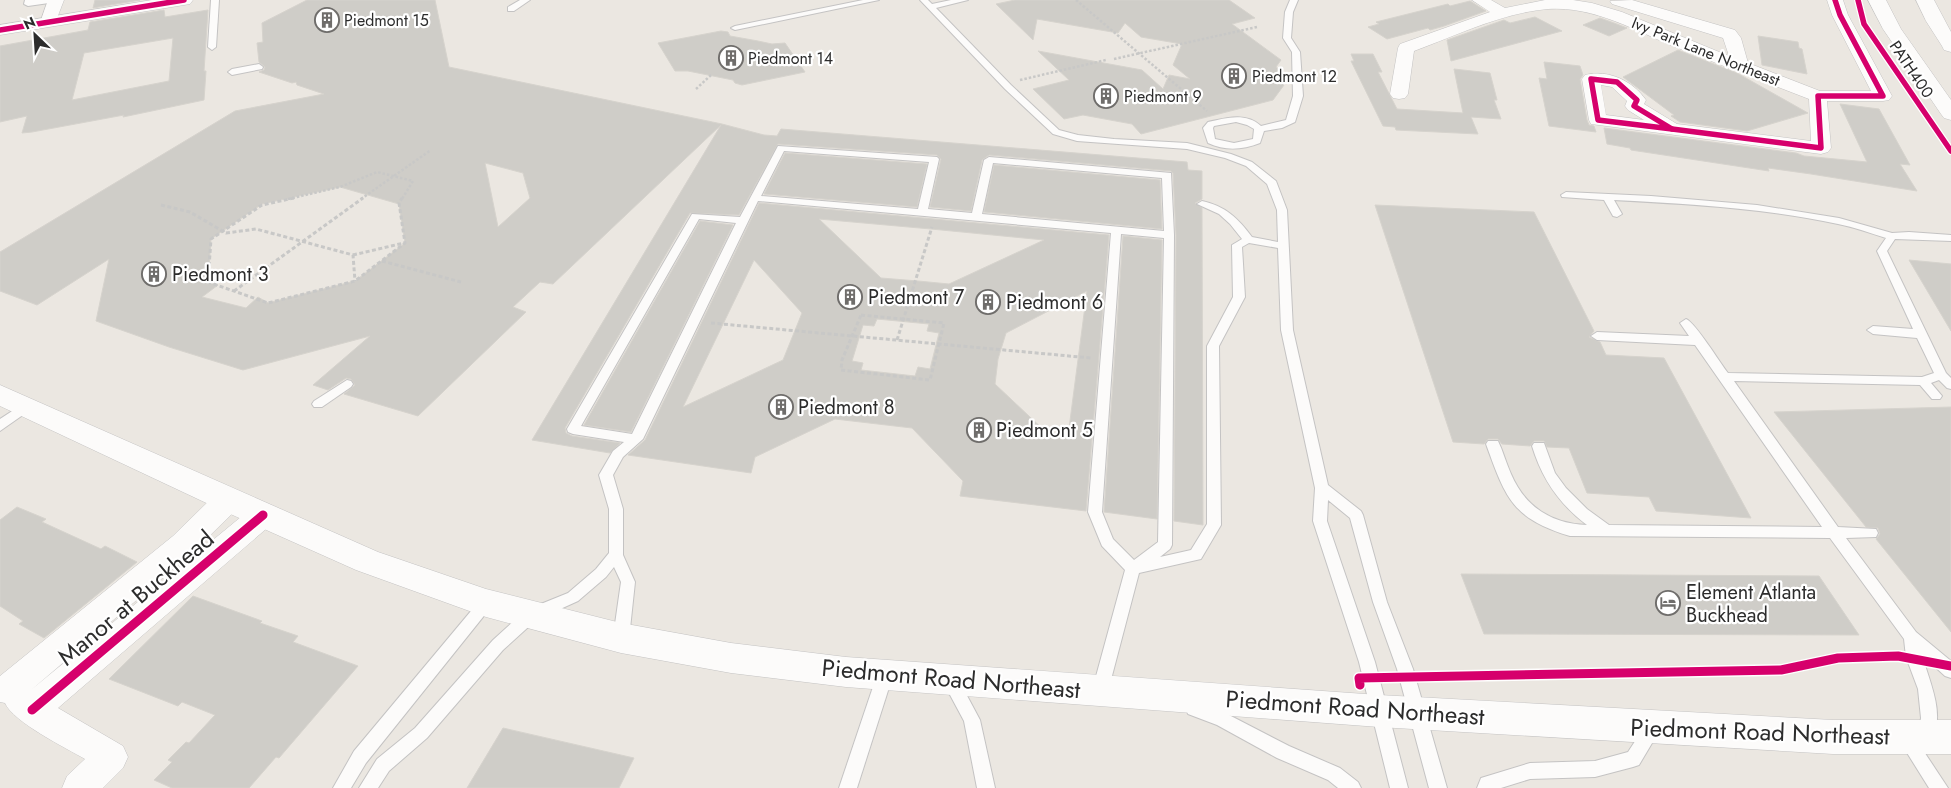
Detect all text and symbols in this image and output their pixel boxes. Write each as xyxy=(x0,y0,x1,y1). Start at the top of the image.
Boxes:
building icon: Piedmont 15 xyxy=(314,7,340,33)
place label: Piedmont 15 xyxy=(344,9,429,32)
north arrow xyxy=(10,10,60,60)
street label: Ivy Park Lane Northeast xyxy=(1628,11,1784,92)
text: N xyxy=(20,12,39,35)
street label: PATH400 xyxy=(1884,36,1939,102)
building icon: Piedmont 14 xyxy=(718,45,744,71)
place label: Piedmont 14 xyxy=(748,47,833,70)
building icon: Piedmont 12 xyxy=(1221,63,1247,89)
place label: Piedmont 12 xyxy=(1252,65,1337,88)
building icon: Piedmont 9 xyxy=(1093,83,1119,109)
place label: Piedmont 9 xyxy=(1124,85,1202,108)
place label: Piedmont 3 xyxy=(172,260,269,289)
building icon: Piedmont 3 xyxy=(141,261,167,287)
place label: Piedmont 7 xyxy=(868,283,965,312)
building icon: Piedmont 7 xyxy=(837,284,863,310)
place label: Piedmont 6 xyxy=(1006,288,1103,317)
building icon: Piedmont 6 xyxy=(975,289,1001,315)
place label: Piedmont 8 xyxy=(798,393,895,422)
building icon: Piedmont 8 xyxy=(768,394,794,420)
place label: Piedmont 5 xyxy=(996,416,1093,445)
building icon: Piedmont 5 xyxy=(966,417,992,443)
street label: Manor at Buckhead xyxy=(50,522,222,674)
place label: Element Atlanta Buckhead xyxy=(1686,578,1816,630)
hotel icon: Element Atlanta Buckhead xyxy=(1655,590,1681,616)
street label: Piedmont Road Northeast xyxy=(820,650,1082,707)
street label: Piedmont Road Northeast xyxy=(1224,681,1486,734)
street label: Piedmont Road Northeast xyxy=(1630,709,1890,754)

